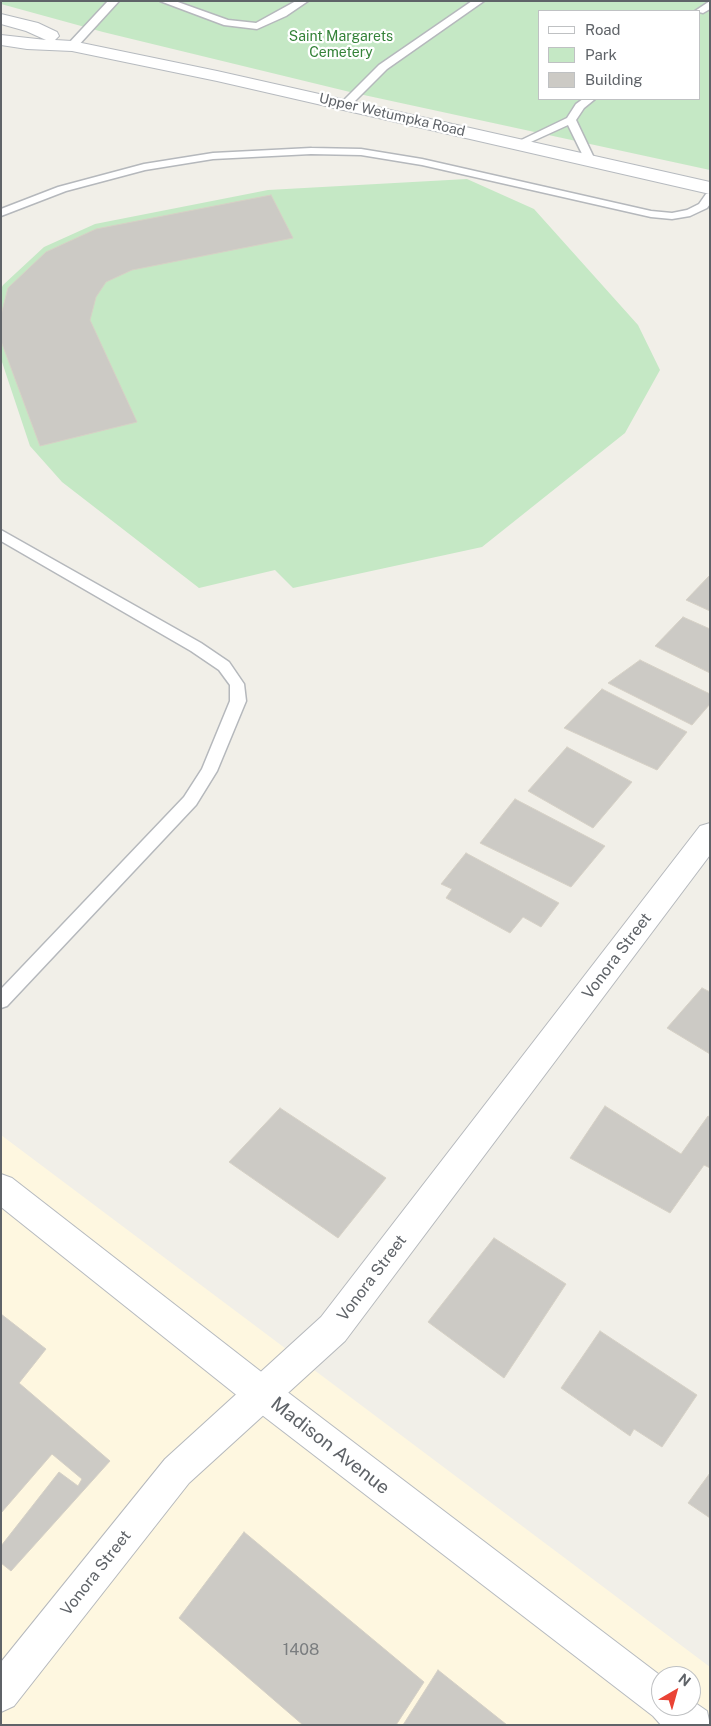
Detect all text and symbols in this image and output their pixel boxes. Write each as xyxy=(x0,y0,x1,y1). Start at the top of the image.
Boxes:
legend xyxy=(538,10,701,100)
text: Road xyxy=(585,21,621,38)
park label: Saint Margarets Cemetery xyxy=(289,29,393,62)
text: Park xyxy=(585,46,617,63)
text: Building xyxy=(585,71,643,88)
street label: Upper Wetumpka Road xyxy=(317,90,467,140)
street label: Vonora Street xyxy=(578,909,656,1003)
street label: Vonora Street xyxy=(333,1231,411,1325)
street label: Madison Avenue xyxy=(266,1392,394,1500)
street label: Vonora Street xyxy=(57,1527,135,1619)
house number: 1408 xyxy=(283,1640,319,1660)
north arrow xyxy=(651,1666,701,1716)
text: N xyxy=(675,1670,694,1690)

